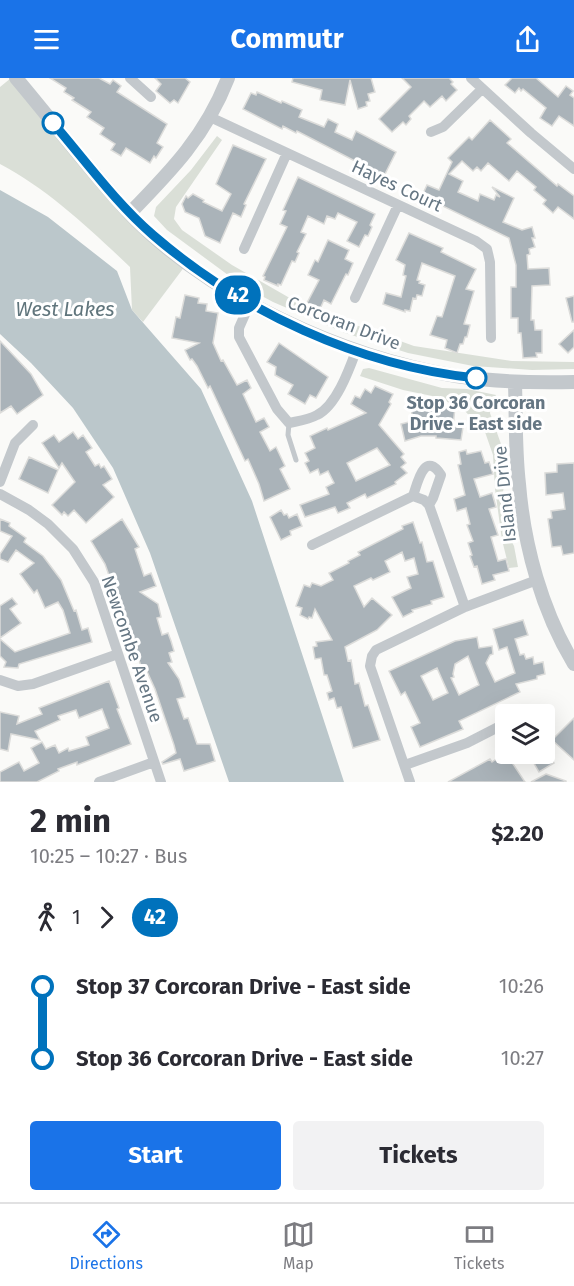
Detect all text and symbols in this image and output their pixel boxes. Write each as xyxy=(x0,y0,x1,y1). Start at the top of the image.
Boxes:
icon: menu xyxy=(30,23,63,56)
text: Commutr xyxy=(230,23,344,55)
icon: share xyxy=(511,23,544,56)
unlabelled marker xyxy=(42,112,64,134)
street label: Hayes Court xyxy=(348,155,446,217)
line badge: 42 xyxy=(211,276,265,314)
text: 42 xyxy=(227,282,249,308)
street label: Corcoran Drive xyxy=(284,291,404,355)
water label: West Lakes xyxy=(15,297,115,321)
marker: Stop 36 Corcoran Drive - East side xyxy=(465,367,487,389)
place label: Stop 36 Corcoran Drive - East side xyxy=(406,392,546,435)
street label: Island Drive xyxy=(489,445,521,543)
street label: Newcombe Avenue xyxy=(96,573,168,725)
map controls xyxy=(495,704,555,764)
button: layers xyxy=(495,704,555,764)
text: 2 min xyxy=(30,801,111,841)
text: $2.20 xyxy=(491,820,544,847)
text: 10:25 – 10:27 · Bus xyxy=(30,844,187,868)
icon: walk xyxy=(30,901,63,934)
icon: forward xyxy=(90,901,123,934)
text: 42 xyxy=(144,904,166,930)
text: 1 xyxy=(72,905,81,929)
text: Stop 37 Corcoran Drive - East side xyxy=(76,973,411,1000)
text: 10:26 xyxy=(499,974,544,998)
text: Stop 36 Corcoran Drive - East side xyxy=(76,1045,413,1072)
text: 10:27 xyxy=(501,1046,544,1070)
button: Start xyxy=(30,1121,281,1190)
button: Tickets xyxy=(293,1121,544,1190)
tab: Directions xyxy=(70,1218,143,1273)
tab: Map xyxy=(282,1218,315,1273)
tab: Tickets xyxy=(454,1218,504,1273)

